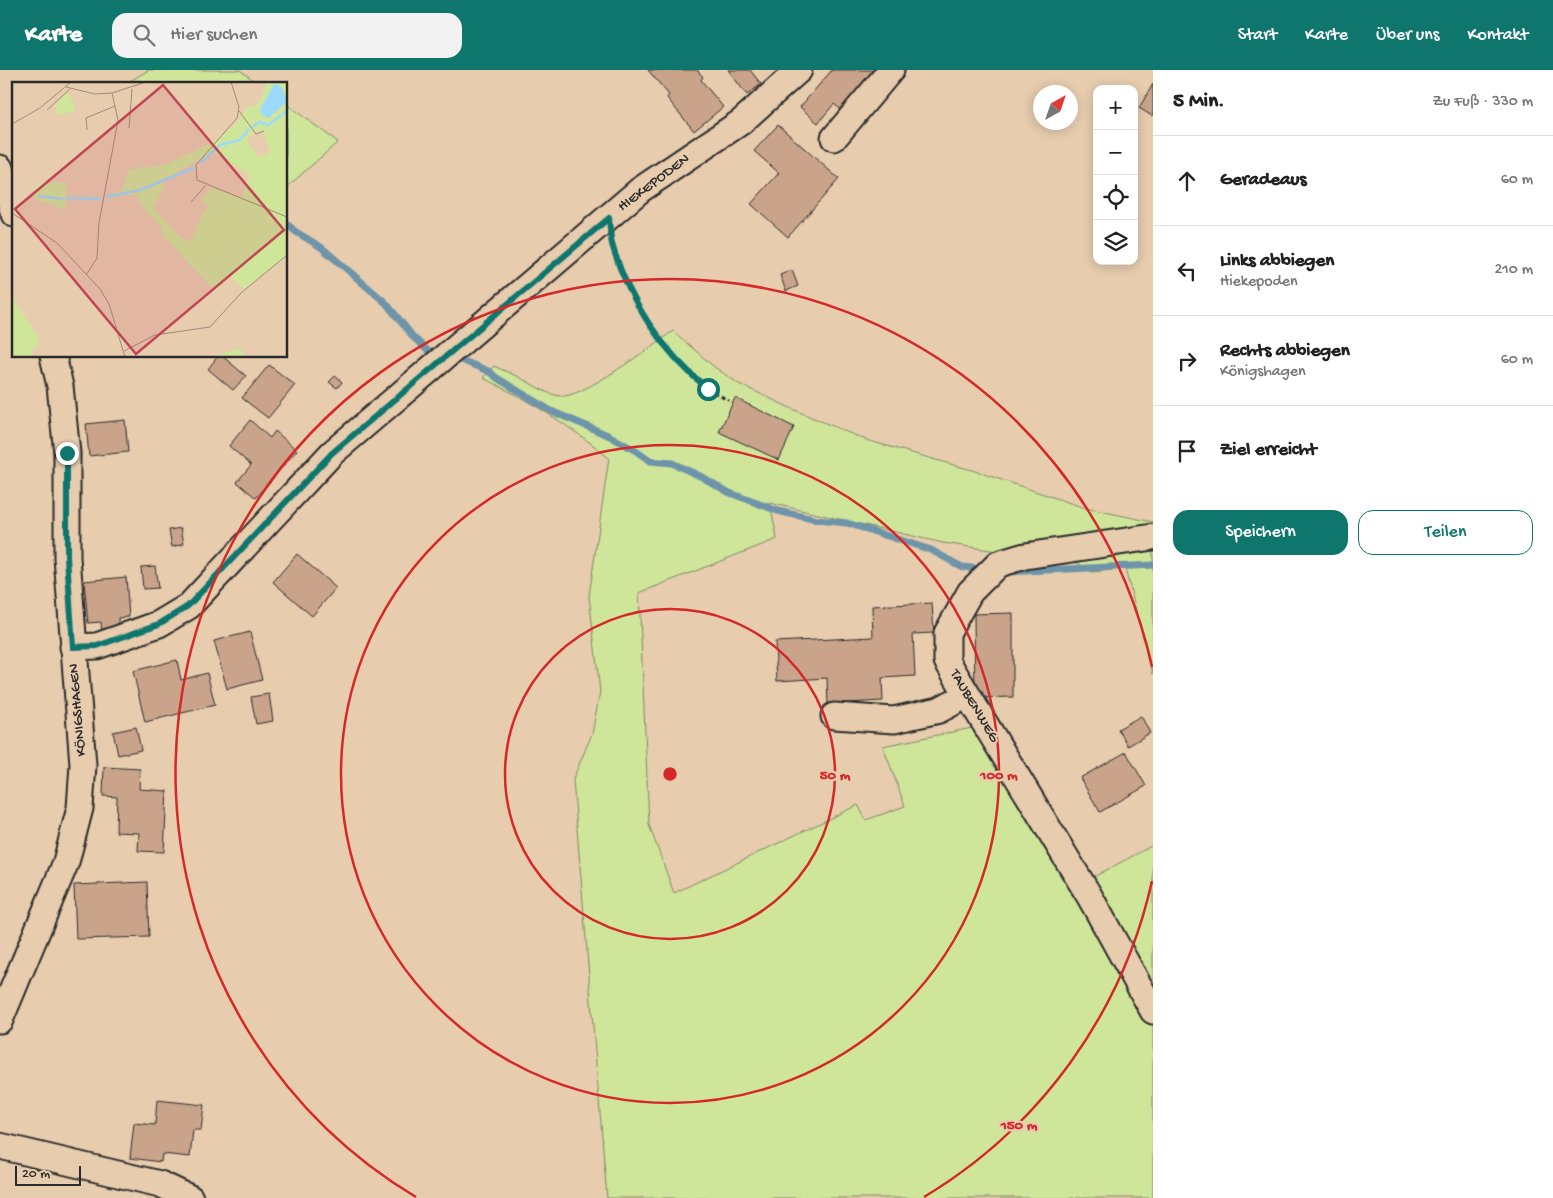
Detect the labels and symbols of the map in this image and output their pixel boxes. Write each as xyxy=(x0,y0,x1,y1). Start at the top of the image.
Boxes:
inset map xyxy=(12,82,288,358)
north arrow xyxy=(1033,85,1078,130)
street label: HIEKEPODEN xyxy=(615,150,694,216)
route start xyxy=(697,378,720,401)
route end xyxy=(56,442,79,465)
street label: KÖNIGSHAGEN xyxy=(65,663,91,757)
street label: TAUBENWEG xyxy=(945,666,1003,746)
centre of rings xyxy=(661,765,679,783)
text: 50 m xyxy=(820,767,851,785)
text: 100 m xyxy=(979,767,1018,785)
text: 150 m xyxy=(1000,1117,1038,1135)
scale bar xyxy=(15,1163,81,1186)

